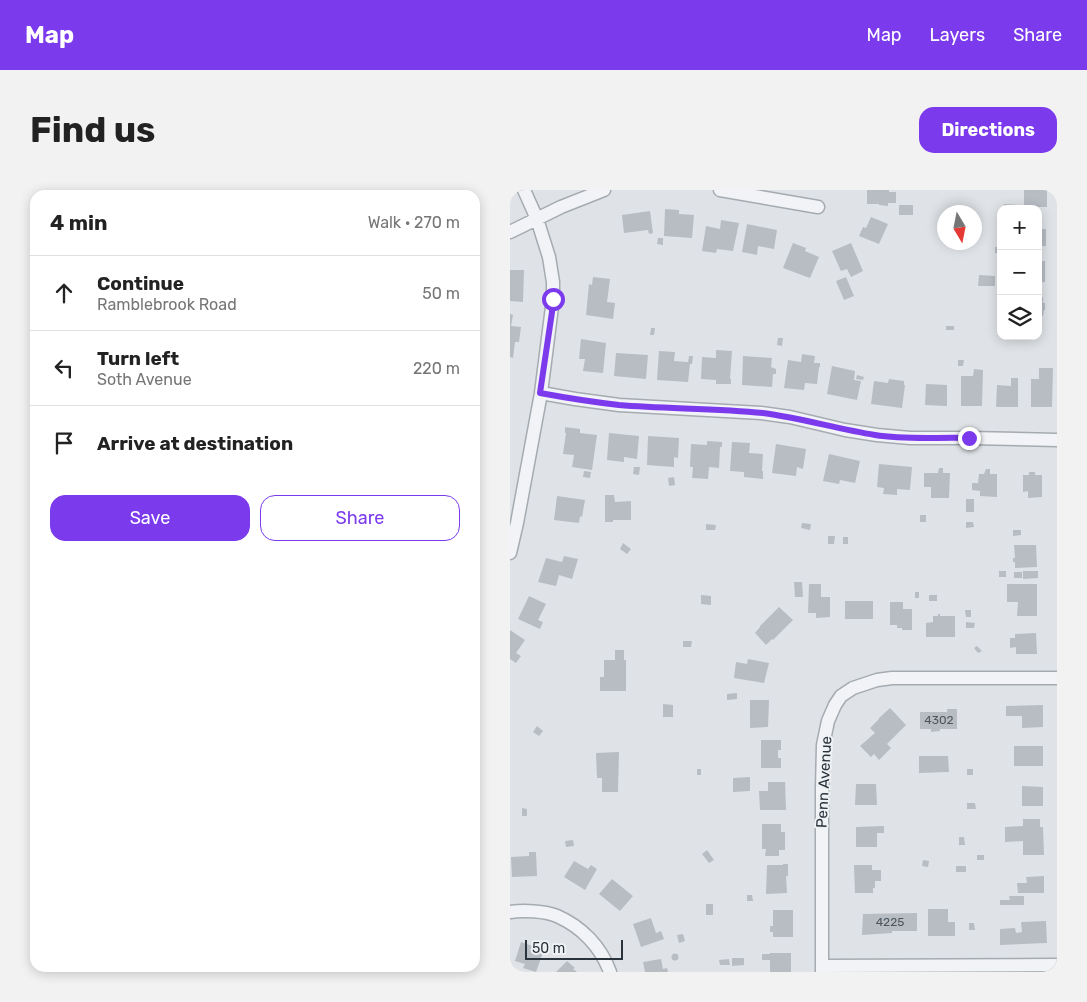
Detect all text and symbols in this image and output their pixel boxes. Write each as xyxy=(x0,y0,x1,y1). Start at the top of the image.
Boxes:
text: Map xyxy=(25,21,74,49)
text: Map xyxy=(867,24,902,46)
text: Layers xyxy=(930,24,985,46)
text: Share xyxy=(1013,24,1062,46)
button: Directions xyxy=(919,107,1057,153)
text: Find us xyxy=(30,109,155,151)
north arrow xyxy=(937,205,982,250)
map controls xyxy=(997,205,1042,340)
button: + xyxy=(997,205,1042,250)
text: 4 min xyxy=(50,210,108,235)
text: Walk · 270 m xyxy=(368,213,460,232)
button: − xyxy=(997,250,1042,295)
text: Continue xyxy=(97,272,184,295)
icon: ahead xyxy=(50,279,78,307)
text: 50 m xyxy=(422,284,460,303)
route start xyxy=(542,288,565,311)
text: Ramblebrook Road xyxy=(97,295,237,314)
button: layers xyxy=(997,295,1042,340)
text: Turn left xyxy=(97,347,179,370)
icon: left xyxy=(50,354,78,382)
text: 220 m xyxy=(413,359,460,378)
text: Soth Avenue xyxy=(97,370,192,389)
route end xyxy=(958,427,981,450)
icon: arrive xyxy=(50,429,78,457)
text: Arrive at destination xyxy=(97,432,293,455)
button: Save xyxy=(50,495,250,541)
button: Share xyxy=(260,495,460,541)
house number: 4302 xyxy=(924,713,954,727)
street label: Penn Avenue xyxy=(813,736,835,828)
house number: 4225 xyxy=(876,915,904,929)
scale bar xyxy=(525,937,622,960)
text: 50 m xyxy=(532,940,565,957)

